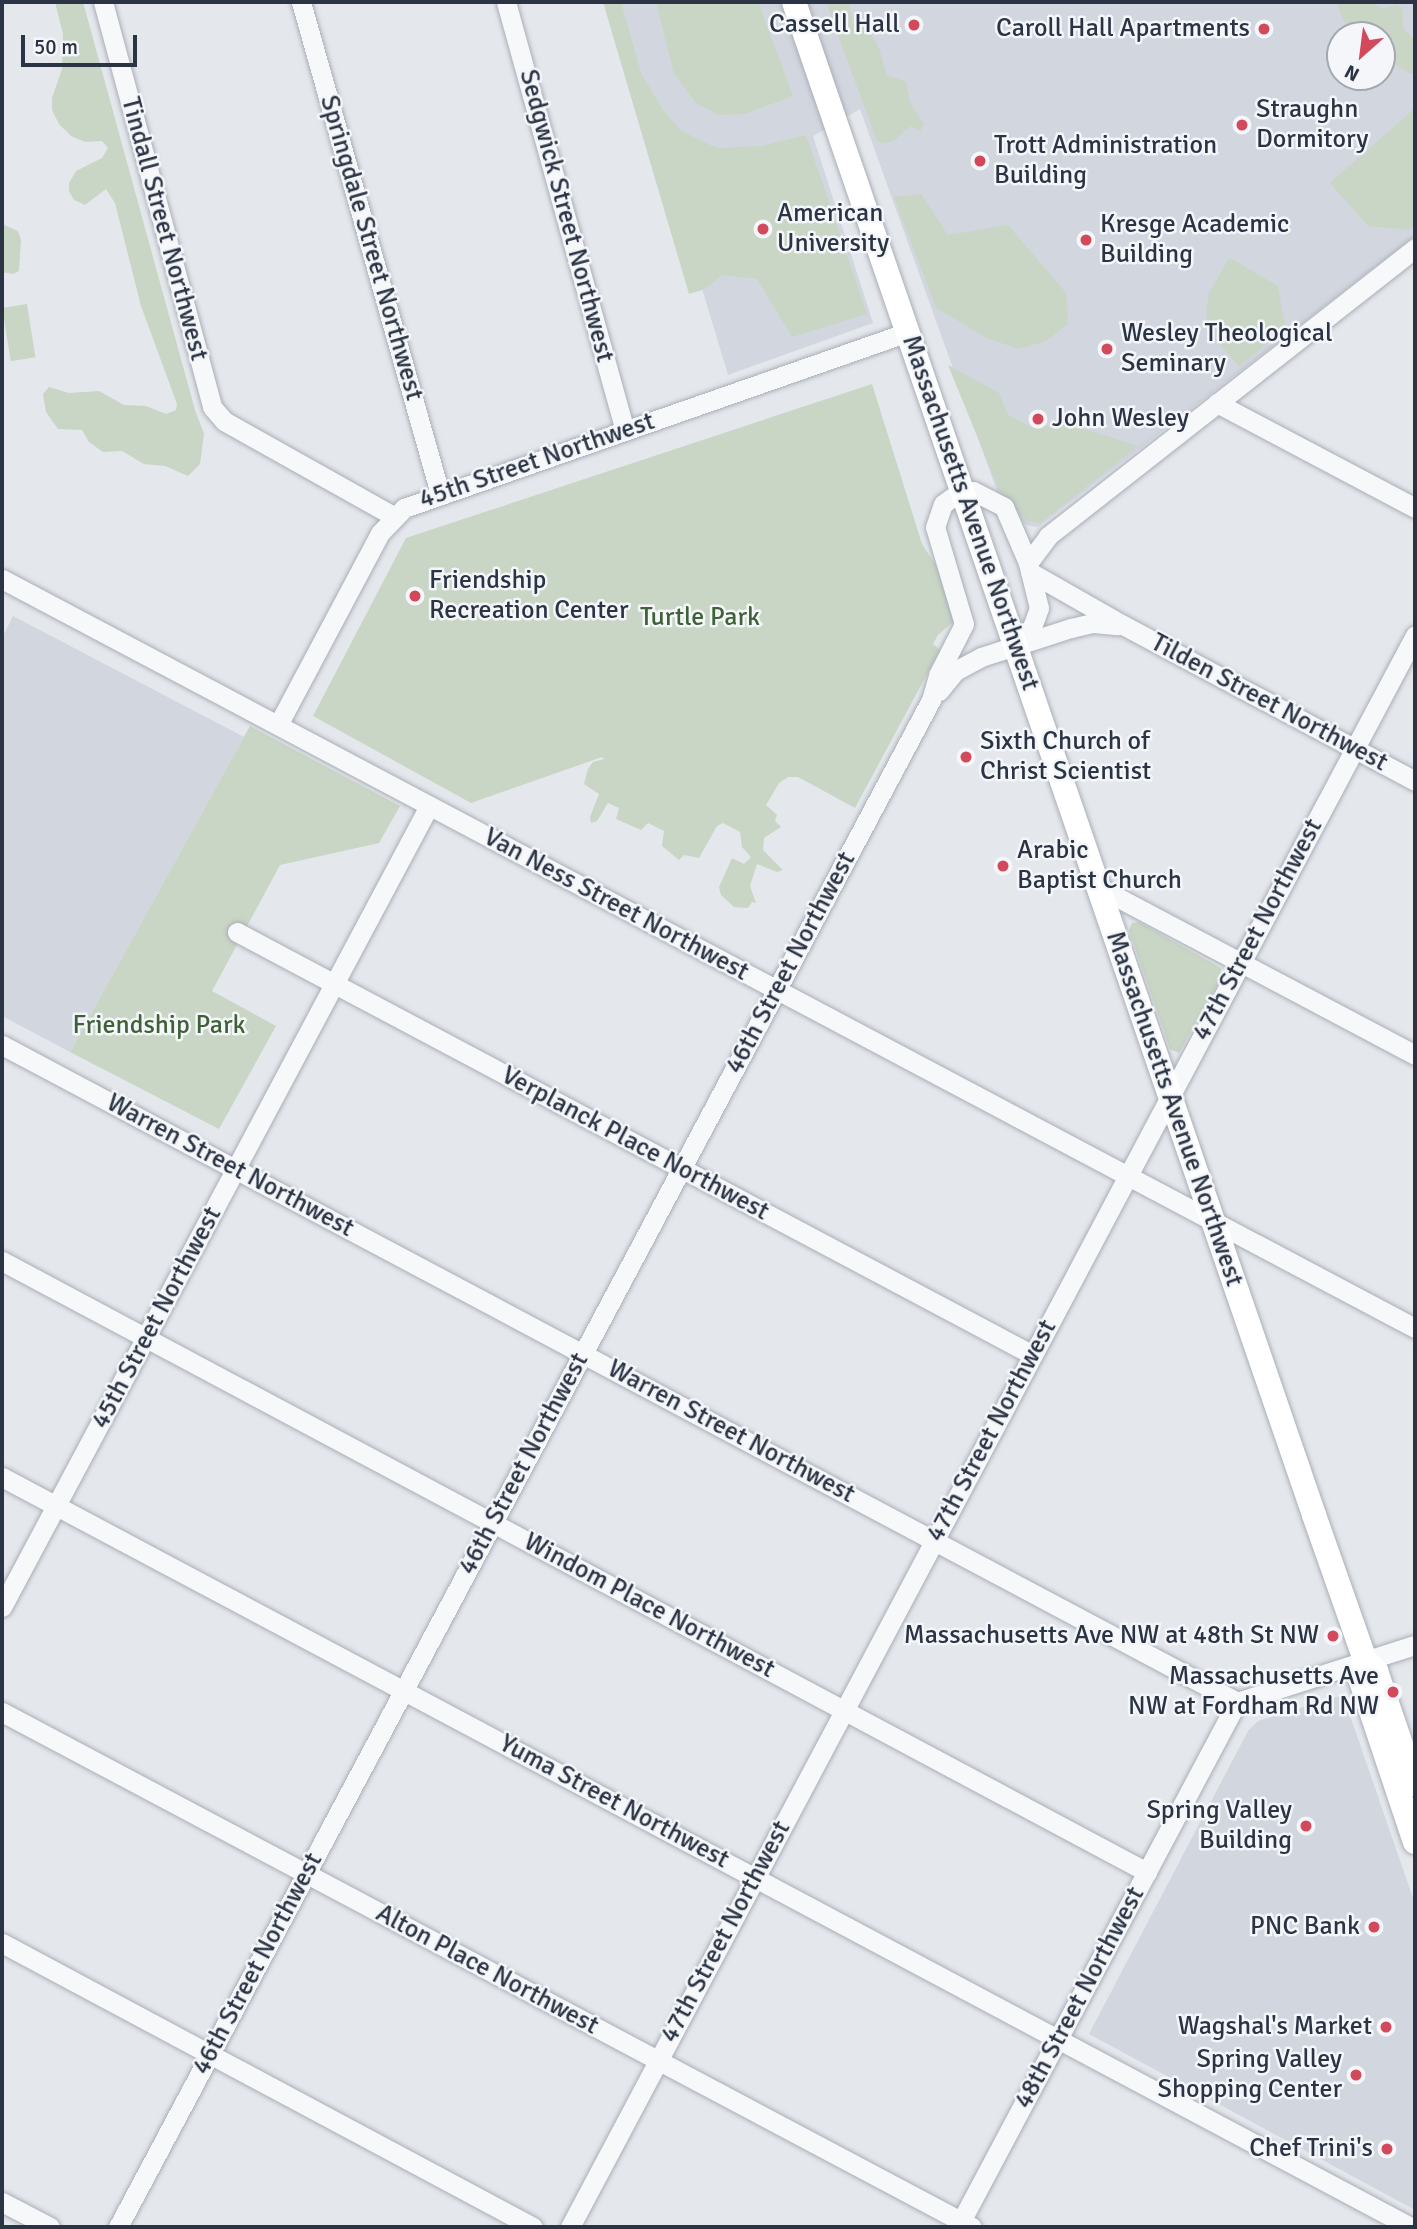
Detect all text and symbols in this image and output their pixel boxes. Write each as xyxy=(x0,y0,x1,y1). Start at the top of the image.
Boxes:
place label: Cassell Hall xyxy=(769,9,900,41)
place label: Caroll Hall Apartments xyxy=(996,13,1250,45)
marker: Cassell Hall xyxy=(906,17,922,33)
scale bar xyxy=(24,21,140,65)
marker: Caroll Hall Apartments xyxy=(1256,21,1272,37)
north arrow xyxy=(1326,21,1396,91)
text: 50 m xyxy=(34,34,78,60)
text: N xyxy=(1341,59,1364,86)
street label: Sedgwick Street Northwest xyxy=(512,66,620,366)
street label: Springdale Street Northwest xyxy=(312,92,430,404)
street label: Tindall Street Northwest xyxy=(114,94,214,364)
place label: Straughn Dormitory xyxy=(1256,94,1368,156)
marker: Straughn Dormitory xyxy=(1234,117,1250,133)
place label: Trott Administration Building xyxy=(994,130,1217,192)
marker: Trott Administration Building xyxy=(972,153,988,169)
place label: American University xyxy=(777,198,889,260)
place label: Kresge Academic Building xyxy=(1100,209,1289,270)
marker: American University xyxy=(755,221,771,237)
marker: Kresge Academic Building xyxy=(1078,232,1094,248)
place label: Wesley Theological Seminary xyxy=(1121,318,1333,380)
street label: Massachusetts Avenue Northwest xyxy=(894,331,1046,695)
marker: Wesley Theological Seminary xyxy=(1099,341,1115,357)
place label: John Wesley xyxy=(1052,403,1189,435)
street label: 45th Street Northwest xyxy=(415,406,659,516)
marker: John Wesley xyxy=(1030,411,1046,427)
place label: Friendship Recreation Center xyxy=(429,565,628,626)
marker: Friendship Recreation Center xyxy=(407,588,423,604)
park label: Turtle Park xyxy=(640,602,760,634)
street label: Tilden Street Northwest xyxy=(1145,627,1393,779)
place label: Sixth Church of Christ Scientist xyxy=(980,726,1151,788)
marker: Sixth Church of Christ Scientist xyxy=(958,749,974,765)
street label: 47th Street Northwest xyxy=(1186,814,1330,1046)
street label: Van Ness Street Northwest xyxy=(478,822,754,988)
place label: Arabic Baptist Church xyxy=(1017,835,1182,896)
street label: 46th Street Northwest xyxy=(719,847,863,1079)
marker: Arabic Baptist Church xyxy=(995,858,1011,874)
street label: Massachusetts Avenue Northwest xyxy=(1098,927,1250,1291)
park label: Friendship Park xyxy=(72,1010,246,1042)
street label: Verplanck Place Northwest xyxy=(496,1060,774,1228)
street label: Warren Street Northwest xyxy=(101,1088,359,1244)
street label: 45th Street Northwest xyxy=(85,1202,229,1434)
street label: 47th Street Northwest xyxy=(920,1315,1064,1547)
street label: 46th Street Northwest xyxy=(452,1348,596,1580)
street label: Warren Street Northwest xyxy=(602,1354,860,1510)
street label: Windom Place Northwest xyxy=(518,1527,780,1685)
place label: Massachusetts Ave NW at 48th St NW xyxy=(904,1620,1319,1652)
marker: Massachusetts Ave NW at 48th St NW xyxy=(1325,1628,1341,1644)
place label: Massachusetts Ave NW at Fordham Rd NW xyxy=(1128,1661,1379,1722)
marker: Massachusetts Ave NW at Fordham Rd NW xyxy=(1385,1684,1401,1700)
street label: Yuma Street Northwest xyxy=(494,1728,734,1876)
place label: Spring Valley Building xyxy=(1146,1795,1292,1856)
street label: 47th Street Northwest xyxy=(654,1816,798,2048)
marker: Spring Valley Building xyxy=(1298,1818,1314,1834)
street label: 46th Street Northwest xyxy=(186,1848,330,2080)
street label: 48th Street Northwest xyxy=(1008,1882,1152,2114)
street label: Alton Place Northwest xyxy=(370,1898,604,2042)
place label: PNC Bank xyxy=(1250,1911,1360,1943)
marker: PNC Bank xyxy=(1366,1919,1382,1935)
place label: Wagshal's Market xyxy=(1178,2011,1372,2043)
marker: Wagshal's Market xyxy=(1378,2019,1394,2035)
place label: Spring Valley Shopping Center xyxy=(1157,2044,1342,2106)
marker: Spring Valley Shopping Center xyxy=(1348,2067,1364,2083)
place label: Chef Trini's xyxy=(1249,2133,1373,2165)
marker: Chef Trini's xyxy=(1379,2141,1395,2157)

